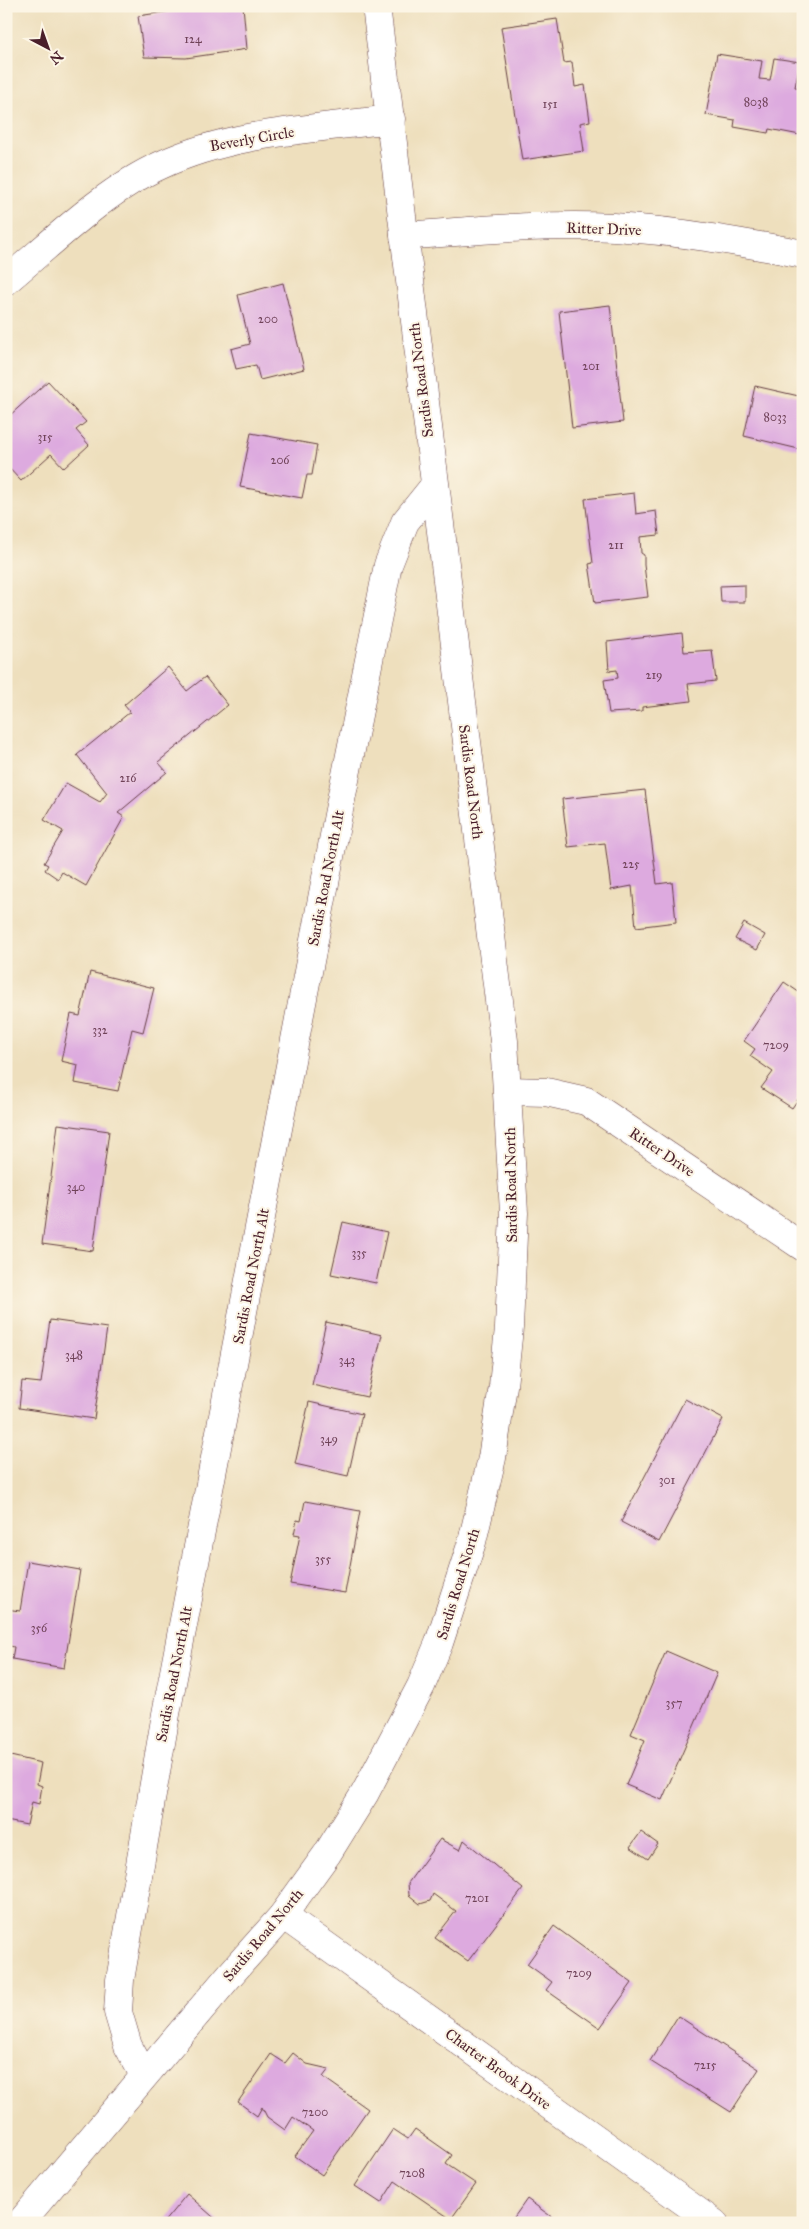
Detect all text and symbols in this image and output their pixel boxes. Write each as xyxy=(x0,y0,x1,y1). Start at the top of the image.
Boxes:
north arrow xyxy=(22,22,72,72)
house number: 124 xyxy=(184,32,202,46)
text: N xyxy=(46,47,66,68)
house number: 8038 xyxy=(744,95,768,109)
house number: 151 xyxy=(543,97,558,111)
street label: Beverly Circle xyxy=(208,123,296,155)
street label: Ritter Drive xyxy=(566,219,642,239)
house number: 200 xyxy=(258,312,278,326)
street label: Sardis Road North xyxy=(405,321,437,438)
house number: 201 xyxy=(582,359,600,373)
house number: 8033 xyxy=(764,410,787,424)
house number: 315 xyxy=(37,430,53,444)
house number: 206 xyxy=(270,453,290,467)
house number: 211 xyxy=(608,538,624,552)
house number: 219 xyxy=(645,668,663,682)
street label: Sardis Road North xyxy=(455,724,487,841)
house number: 216 xyxy=(120,771,137,785)
street label: Sardis Road North Alt xyxy=(304,808,348,947)
house number: 225 xyxy=(622,857,640,871)
house number: 332 xyxy=(92,1023,108,1037)
house number: 7209 xyxy=(763,1038,789,1052)
street label: Ritter Drive xyxy=(626,1124,698,1180)
street label: Sardis Road North xyxy=(501,1126,521,1243)
house number: 340 xyxy=(67,1180,85,1194)
street label: Sardis Road North Alt xyxy=(229,1206,273,1345)
house number: 335 xyxy=(351,1246,367,1260)
house number: 348 xyxy=(65,1348,83,1362)
house number: 343 xyxy=(339,1353,355,1367)
house number: 349 xyxy=(320,1432,338,1446)
house number: 301 xyxy=(659,1473,675,1487)
street label: Sardis Road North xyxy=(433,1526,484,1642)
house number: 355 xyxy=(315,1552,331,1566)
street label: Sardis Road North Alt xyxy=(152,1604,196,1743)
house number: 356 xyxy=(31,1621,48,1635)
house number: 357 xyxy=(666,1696,682,1710)
street label: Sardis Road North xyxy=(219,1885,307,1985)
house number: 7201 xyxy=(465,1891,489,1905)
house number: 7209 xyxy=(566,1966,592,1980)
street label: Charter Brook Drive xyxy=(442,2025,554,2113)
house number: 7215 xyxy=(694,2058,717,2072)
house number: 7200 xyxy=(302,2105,328,2119)
house number: 7208 xyxy=(399,2166,425,2180)

